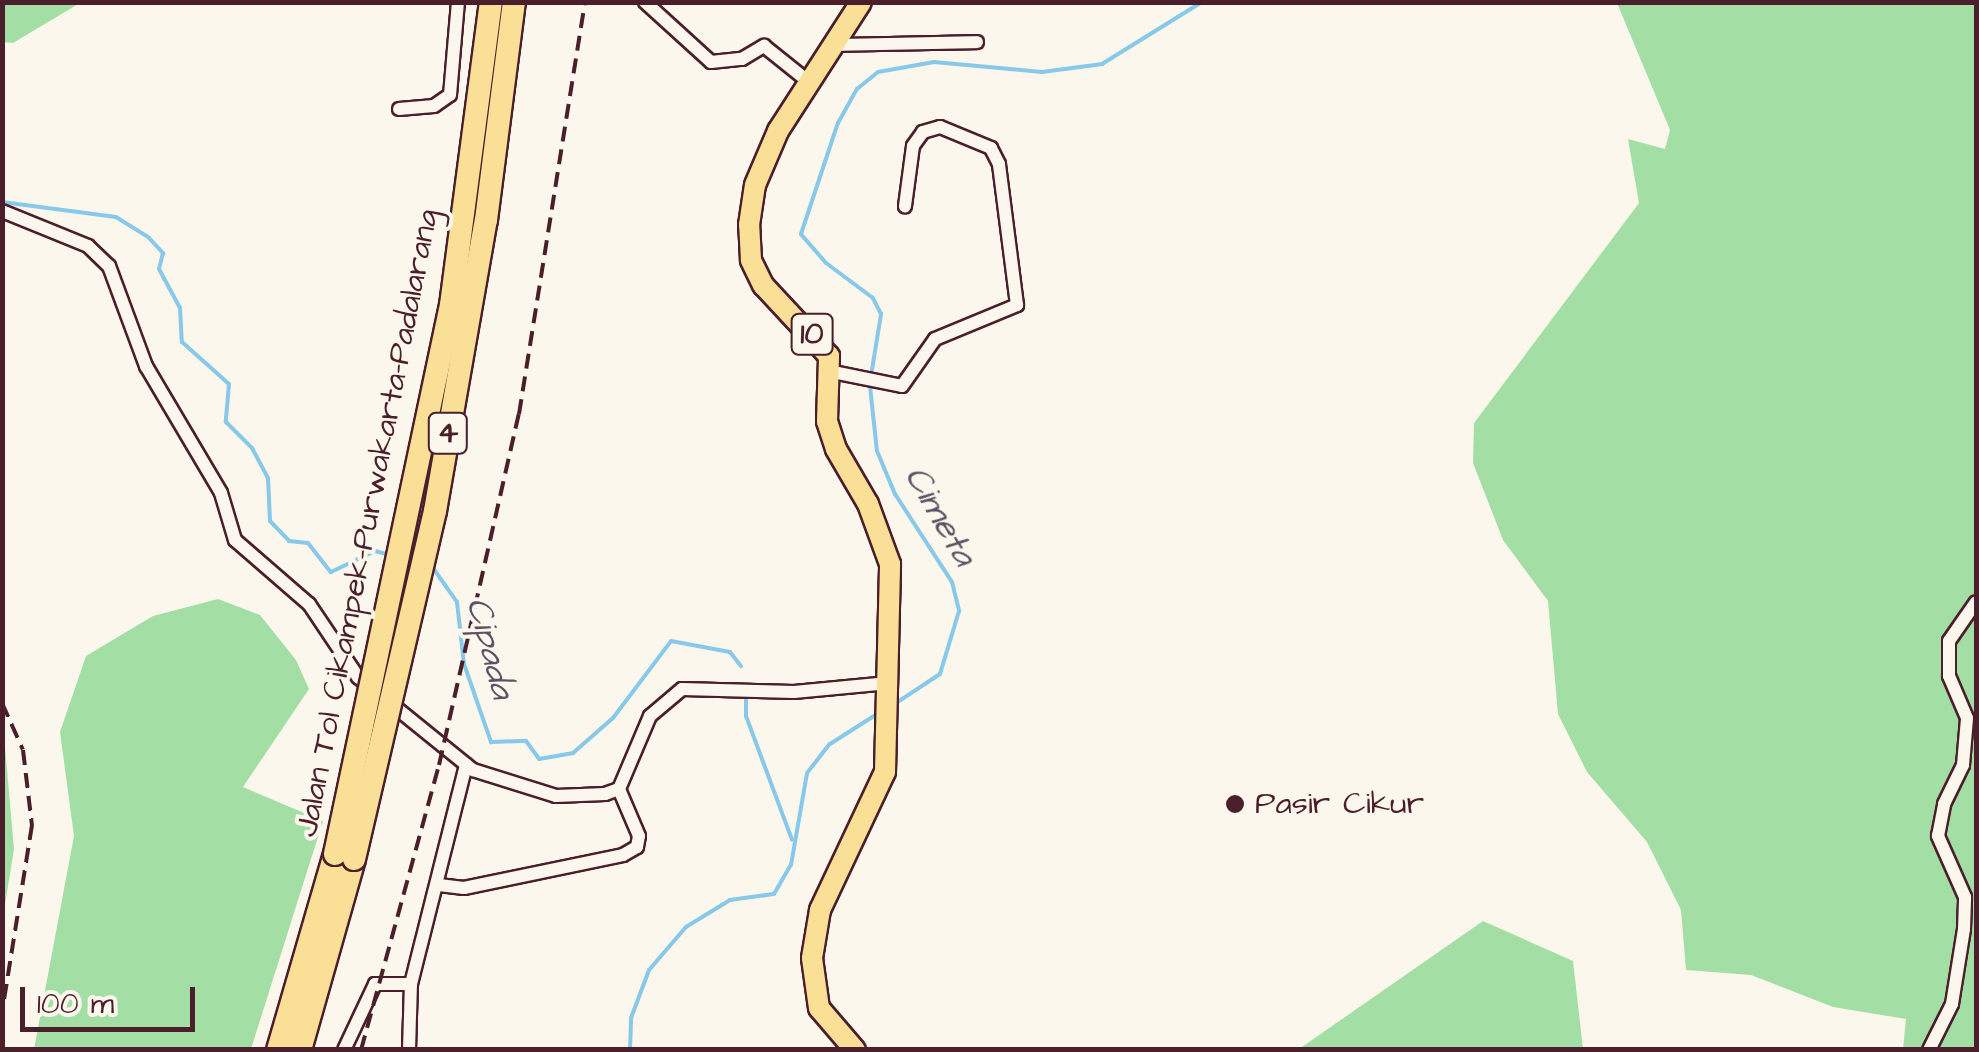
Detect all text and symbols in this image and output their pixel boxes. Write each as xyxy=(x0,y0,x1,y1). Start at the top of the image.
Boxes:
street label: Jalan Tol Cikampek–Purwakarta–Padalarang xyxy=(288,206,448,840)
road number: 10 xyxy=(790,309,834,359)
road number: 4 xyxy=(426,408,470,458)
water label: Cimeta xyxy=(895,459,985,573)
water label: Cipada xyxy=(456,593,524,703)
place label: Pasir Cikur xyxy=(1255,785,1424,823)
marker: Pasir Cikur xyxy=(1224,793,1246,815)
scale bar xyxy=(25,967,200,1029)
text: 100 m xyxy=(37,983,114,1025)

